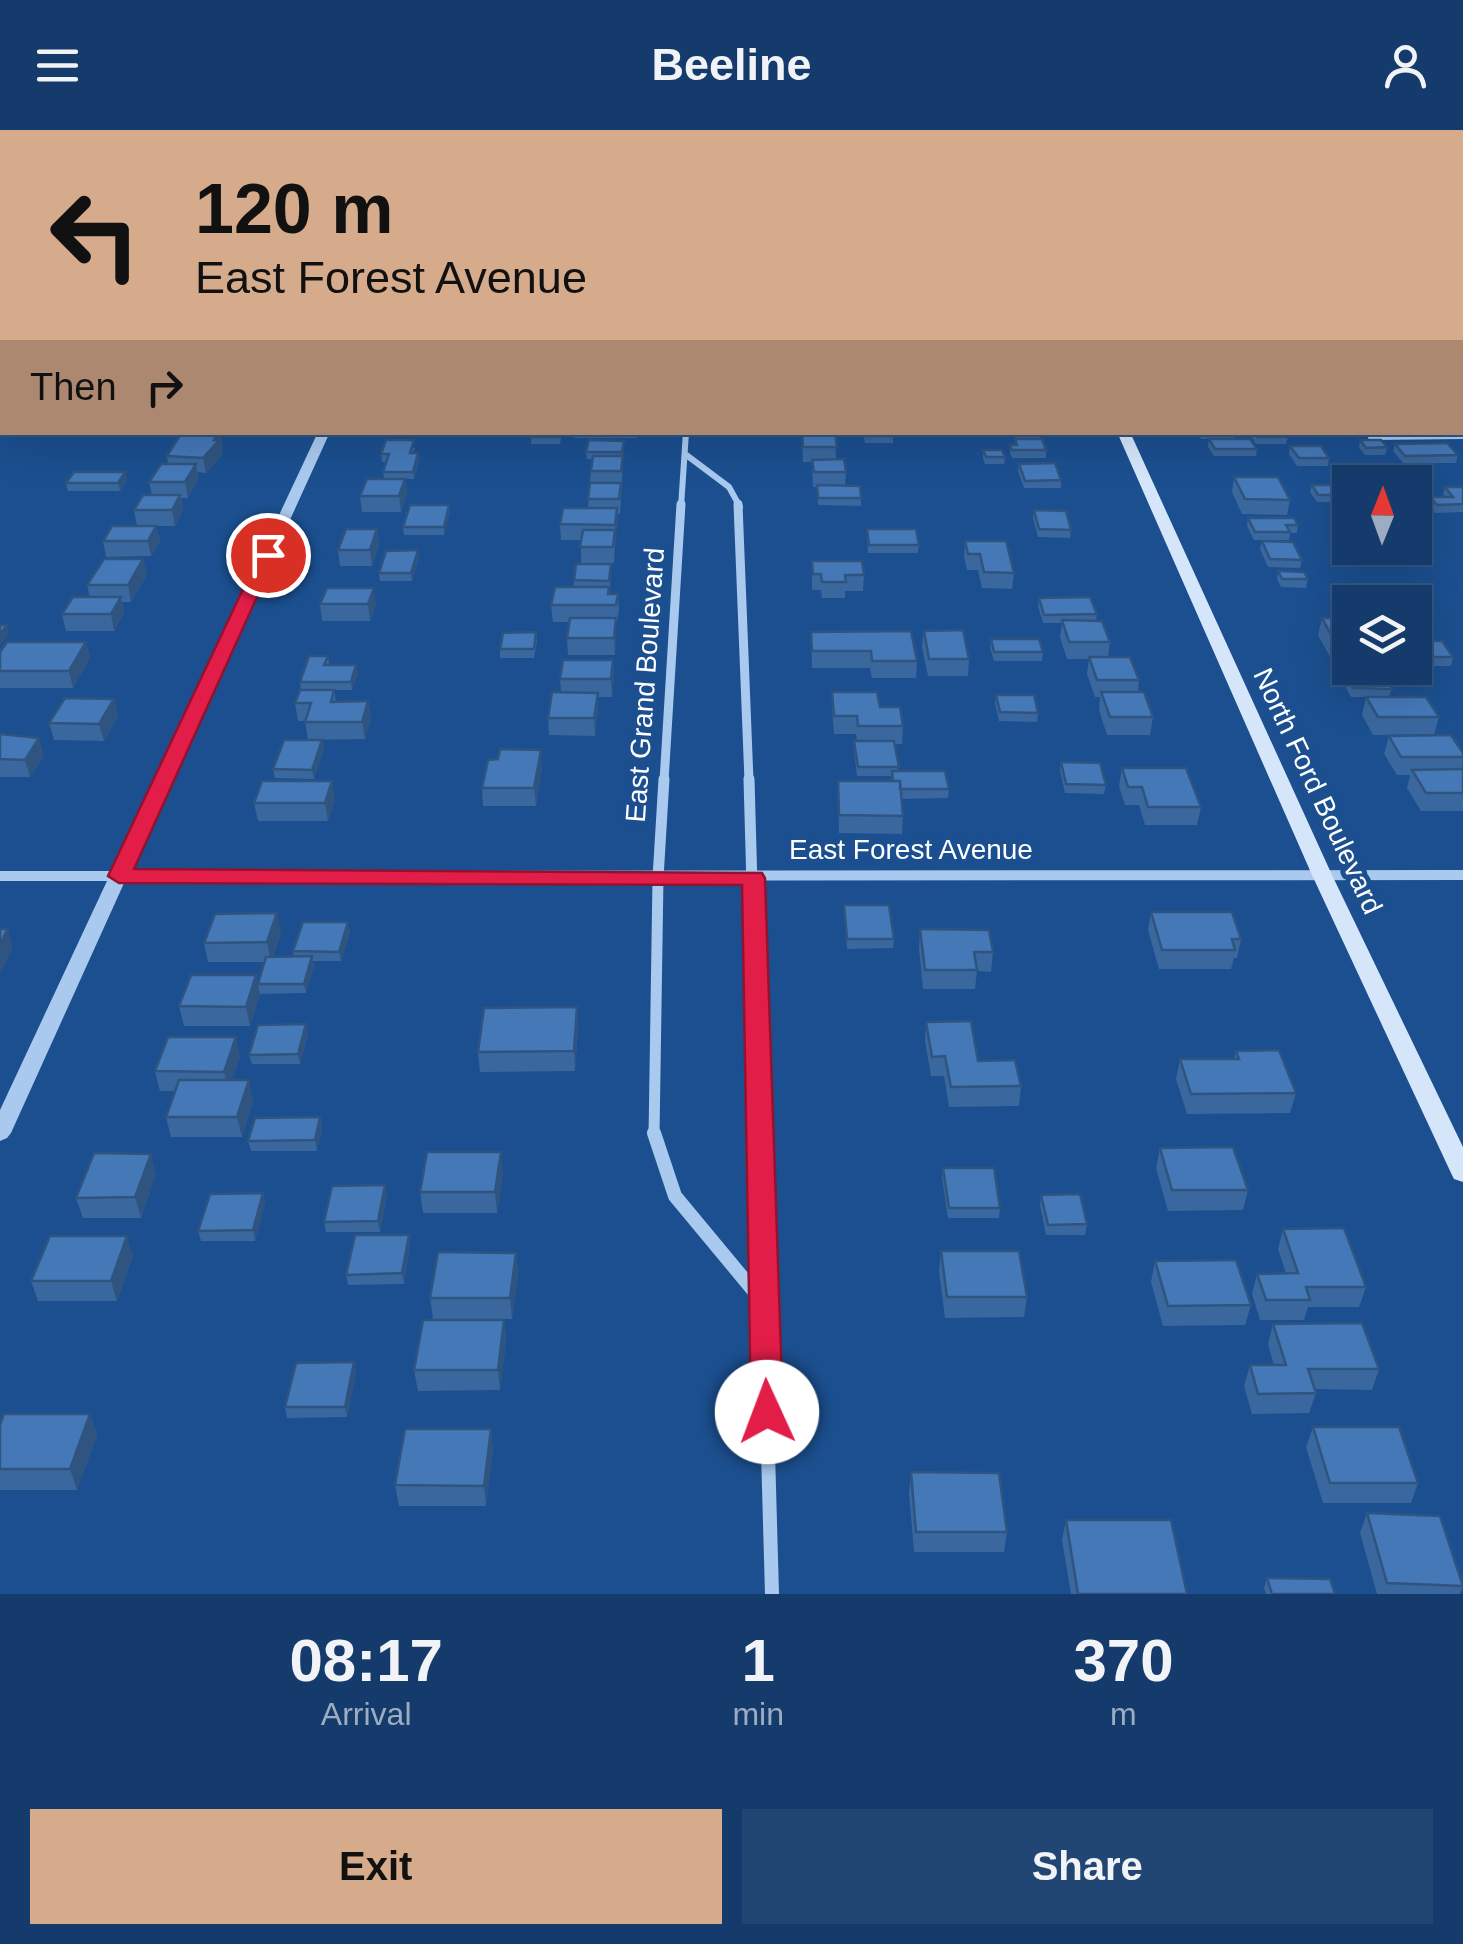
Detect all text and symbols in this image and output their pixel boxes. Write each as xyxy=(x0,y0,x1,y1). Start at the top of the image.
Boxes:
icon: menu xyxy=(30,38,85,93)
icon: person xyxy=(1378,38,1433,93)
text: Beeline xyxy=(651,39,812,90)
icon: left xyxy=(30,170,160,300)
text: 120 m xyxy=(195,170,393,248)
text: East Forest Avenue xyxy=(195,252,587,303)
icon: right xyxy=(137,360,192,415)
text: Then xyxy=(30,366,117,408)
north arrow xyxy=(1332,465,1432,565)
map controls xyxy=(1332,465,1432,685)
pin xyxy=(226,513,311,598)
icon: arrive xyxy=(241,528,296,583)
street label: East Grand Boulevard xyxy=(620,547,670,823)
button: layers xyxy=(1332,585,1432,685)
street label: North Ford Boulevard xyxy=(1247,663,1389,919)
street label: East Forest Avenue xyxy=(789,834,1033,865)
position arrow xyxy=(715,1360,819,1464)
text: 08:17 xyxy=(289,1627,443,1694)
text: 1 xyxy=(741,1627,775,1694)
text: 370 xyxy=(1073,1627,1174,1694)
text: Arrival xyxy=(321,1696,412,1732)
text: min xyxy=(732,1696,784,1732)
text: m xyxy=(1110,1696,1137,1732)
button: Exit xyxy=(30,1809,722,1924)
button: Share xyxy=(742,1809,1433,1924)

